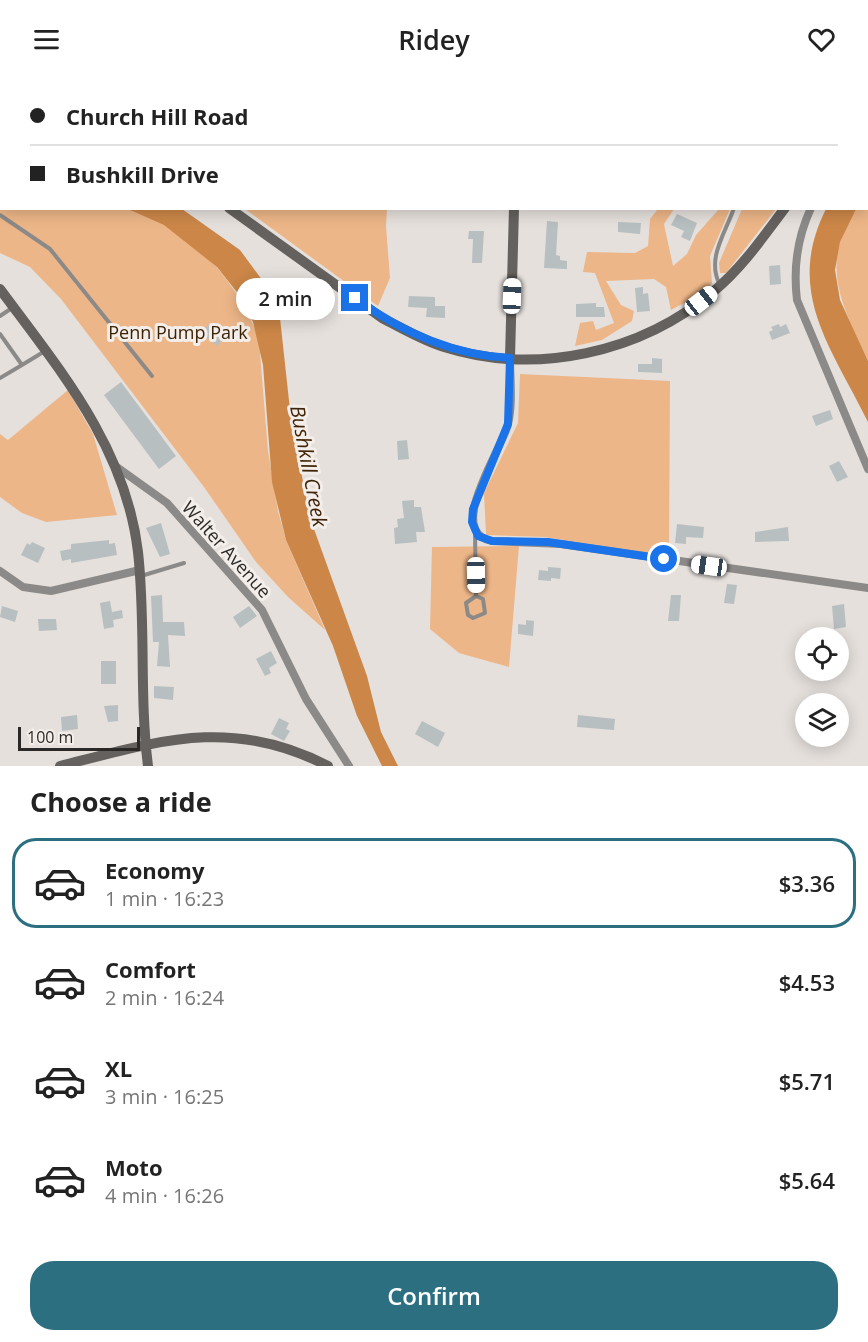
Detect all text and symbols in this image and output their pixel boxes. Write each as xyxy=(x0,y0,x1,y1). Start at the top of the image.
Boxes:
text: Ridey xyxy=(398,21,470,58)
icon: menu xyxy=(30,23,63,56)
icon: heart xyxy=(805,23,838,56)
text: Church Hill Road xyxy=(66,101,248,131)
text: Bushkill Drive xyxy=(66,159,219,189)
callout: 2 min xyxy=(235,277,334,319)
car xyxy=(502,278,522,314)
car xyxy=(681,283,721,319)
route end xyxy=(341,284,368,311)
text: 2 min xyxy=(259,285,313,312)
park label: Penn Pump Park xyxy=(108,320,248,344)
water label: Bushkill Creek xyxy=(284,403,334,530)
street label: Walter Avenue xyxy=(177,495,277,603)
route start xyxy=(650,545,677,572)
car xyxy=(690,555,728,577)
car xyxy=(467,557,485,593)
map controls xyxy=(795,627,849,747)
button: locate xyxy=(795,627,849,681)
button: layers xyxy=(795,693,849,747)
scale bar xyxy=(18,724,140,752)
text: 100 m xyxy=(27,726,73,748)
text: Choose a ride xyxy=(30,783,212,820)
text: Economy xyxy=(105,855,204,885)
icon: car xyxy=(33,856,87,910)
text: $3.36 xyxy=(779,868,835,898)
text: 1 min · 16:23 xyxy=(105,885,224,912)
text: Comfort xyxy=(105,954,196,984)
icon: car xyxy=(33,955,87,1009)
text: $4.53 xyxy=(779,967,835,997)
text: 2 min · 16:24 xyxy=(105,984,224,1011)
text: XL xyxy=(105,1053,132,1083)
icon: car xyxy=(33,1054,87,1108)
text: $5.71 xyxy=(779,1066,835,1096)
text: 3 min · 16:25 xyxy=(105,1083,224,1110)
text: Moto xyxy=(105,1152,163,1182)
icon: car xyxy=(33,1153,87,1207)
text: $5.64 xyxy=(779,1165,835,1195)
text: 4 min · 16:26 xyxy=(105,1182,224,1209)
button: Confirm xyxy=(30,1261,838,1330)

